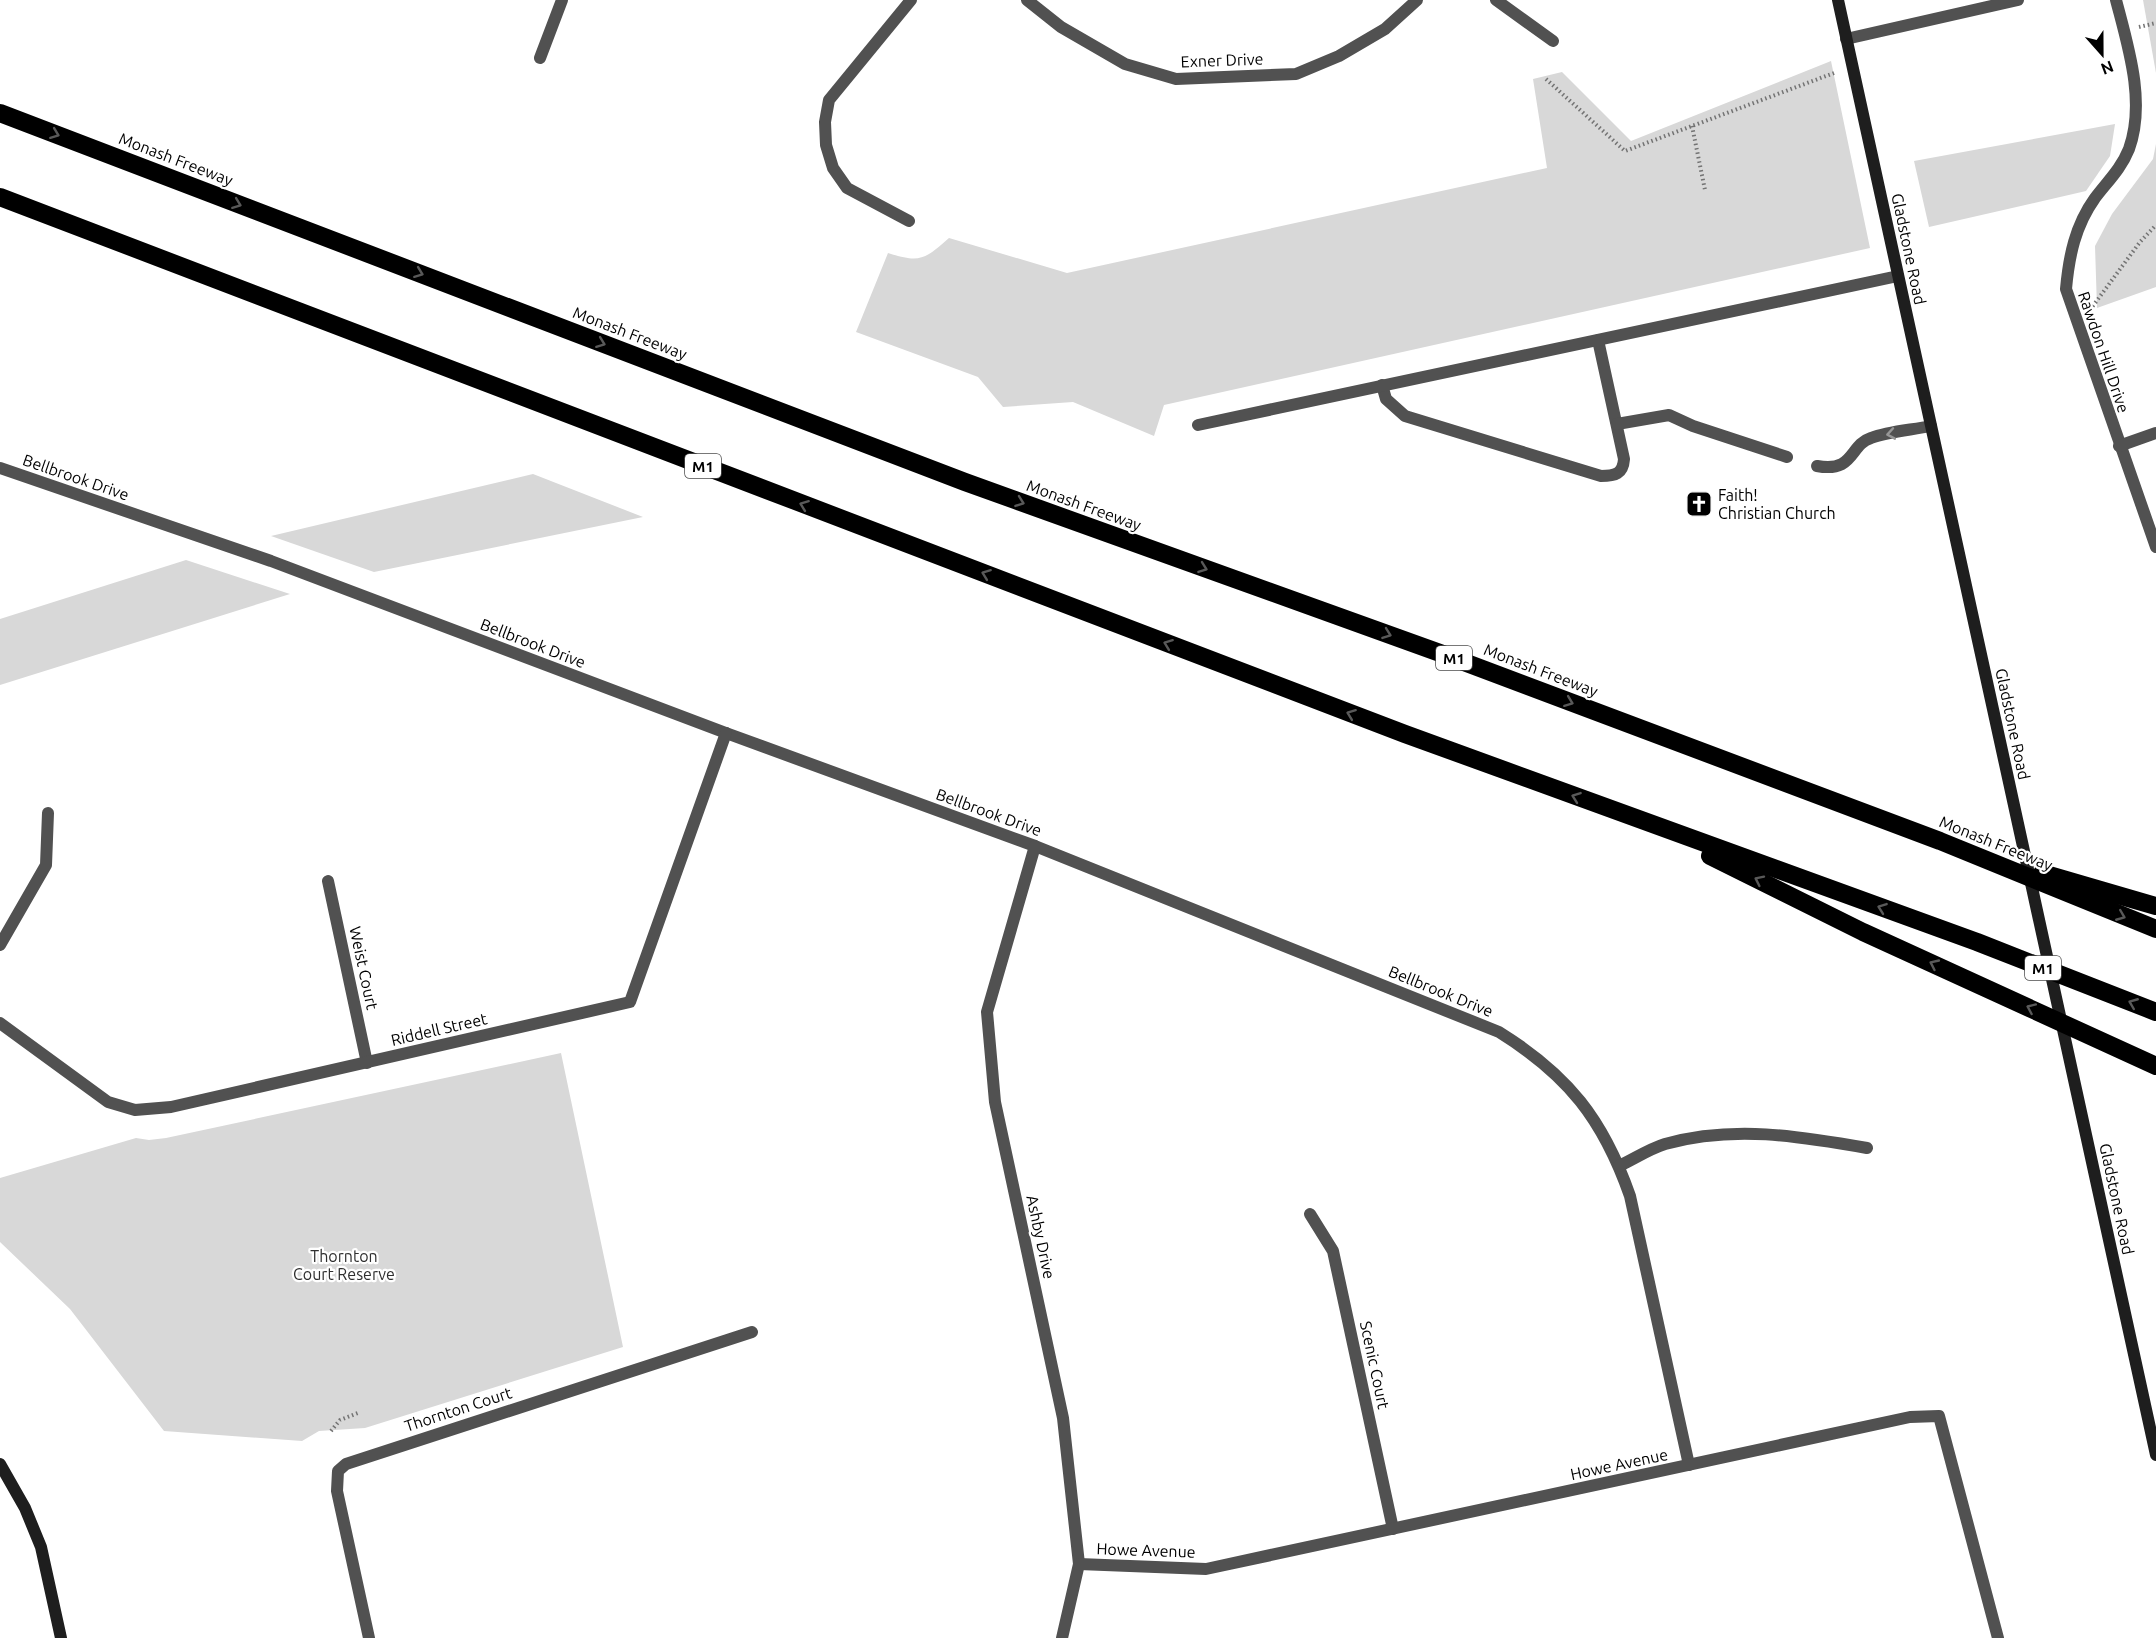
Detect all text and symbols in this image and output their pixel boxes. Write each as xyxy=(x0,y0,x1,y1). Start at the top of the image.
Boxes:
north arrow xyxy=(2072,24,2132,84)
street label: Exner Drive xyxy=(1180,50,1264,70)
text: N xyxy=(2099,57,2116,79)
one-way arrow xyxy=(48,127,59,139)
street label: Monash Freeway xyxy=(117,129,236,189)
street label: Gladstone Road xyxy=(1888,192,1930,306)
one-way arrow xyxy=(231,196,242,209)
one-way arrow xyxy=(413,266,424,279)
street label: Rawdon Hill Drive xyxy=(2075,289,2133,415)
street label: Monash Freeway xyxy=(571,303,690,363)
one-way arrow xyxy=(595,336,606,348)
one-way arrow xyxy=(1886,427,1896,440)
street label: Bellbrook Drive xyxy=(21,450,131,504)
road number: M1 xyxy=(685,454,721,478)
street label: Monash Freeway xyxy=(1024,476,1144,534)
place label: Faith! Christian Church xyxy=(1718,486,1836,522)
church icon: Faith! Christian Church xyxy=(1684,489,1714,519)
one-way arrow xyxy=(1014,495,1025,508)
one-way arrow xyxy=(799,499,810,512)
one-way arrow xyxy=(1197,561,1208,574)
one-way arrow xyxy=(982,569,992,582)
street label: Bellbrook Drive xyxy=(478,615,588,671)
one-way arrow xyxy=(1381,627,1392,640)
one-way arrow xyxy=(1164,639,1175,651)
street label: Monash Freeway xyxy=(1482,640,1601,700)
road number: M1 xyxy=(1436,646,1472,670)
street label: Gladstone Road xyxy=(1992,667,2034,781)
one-way arrow xyxy=(1563,695,1574,707)
one-way arrow xyxy=(1346,708,1356,721)
street label: Bellbrook Drive xyxy=(934,785,1044,839)
one-way arrow xyxy=(1571,791,1582,804)
street label: Monash Freeway xyxy=(1937,812,2056,874)
one-way arrow xyxy=(1754,876,1765,887)
one-way arrow xyxy=(1877,902,1888,915)
one-way arrow xyxy=(2115,909,2126,921)
street label: Weist Court xyxy=(346,925,382,1012)
road number: M1 xyxy=(2025,956,2061,980)
one-way arrow xyxy=(1930,960,1941,972)
street label: Bellbrook Drive xyxy=(1386,962,1496,1020)
one-way arrow xyxy=(2128,998,2139,1010)
one-way arrow xyxy=(2026,1004,2037,1016)
street label: Riddell Street xyxy=(389,1009,490,1049)
street label: Gladstone Road xyxy=(2096,1142,2138,1256)
street label: Ashby Drive xyxy=(1023,1193,1059,1281)
park label: Thornton Court Reserve xyxy=(293,1247,395,1283)
street label: Scenic Court xyxy=(1357,1319,1393,1411)
street label: Thornton Court xyxy=(402,1383,515,1435)
street label: Howe Avenue xyxy=(1569,1445,1669,1483)
street label: Howe Avenue xyxy=(1096,1539,1196,1561)

